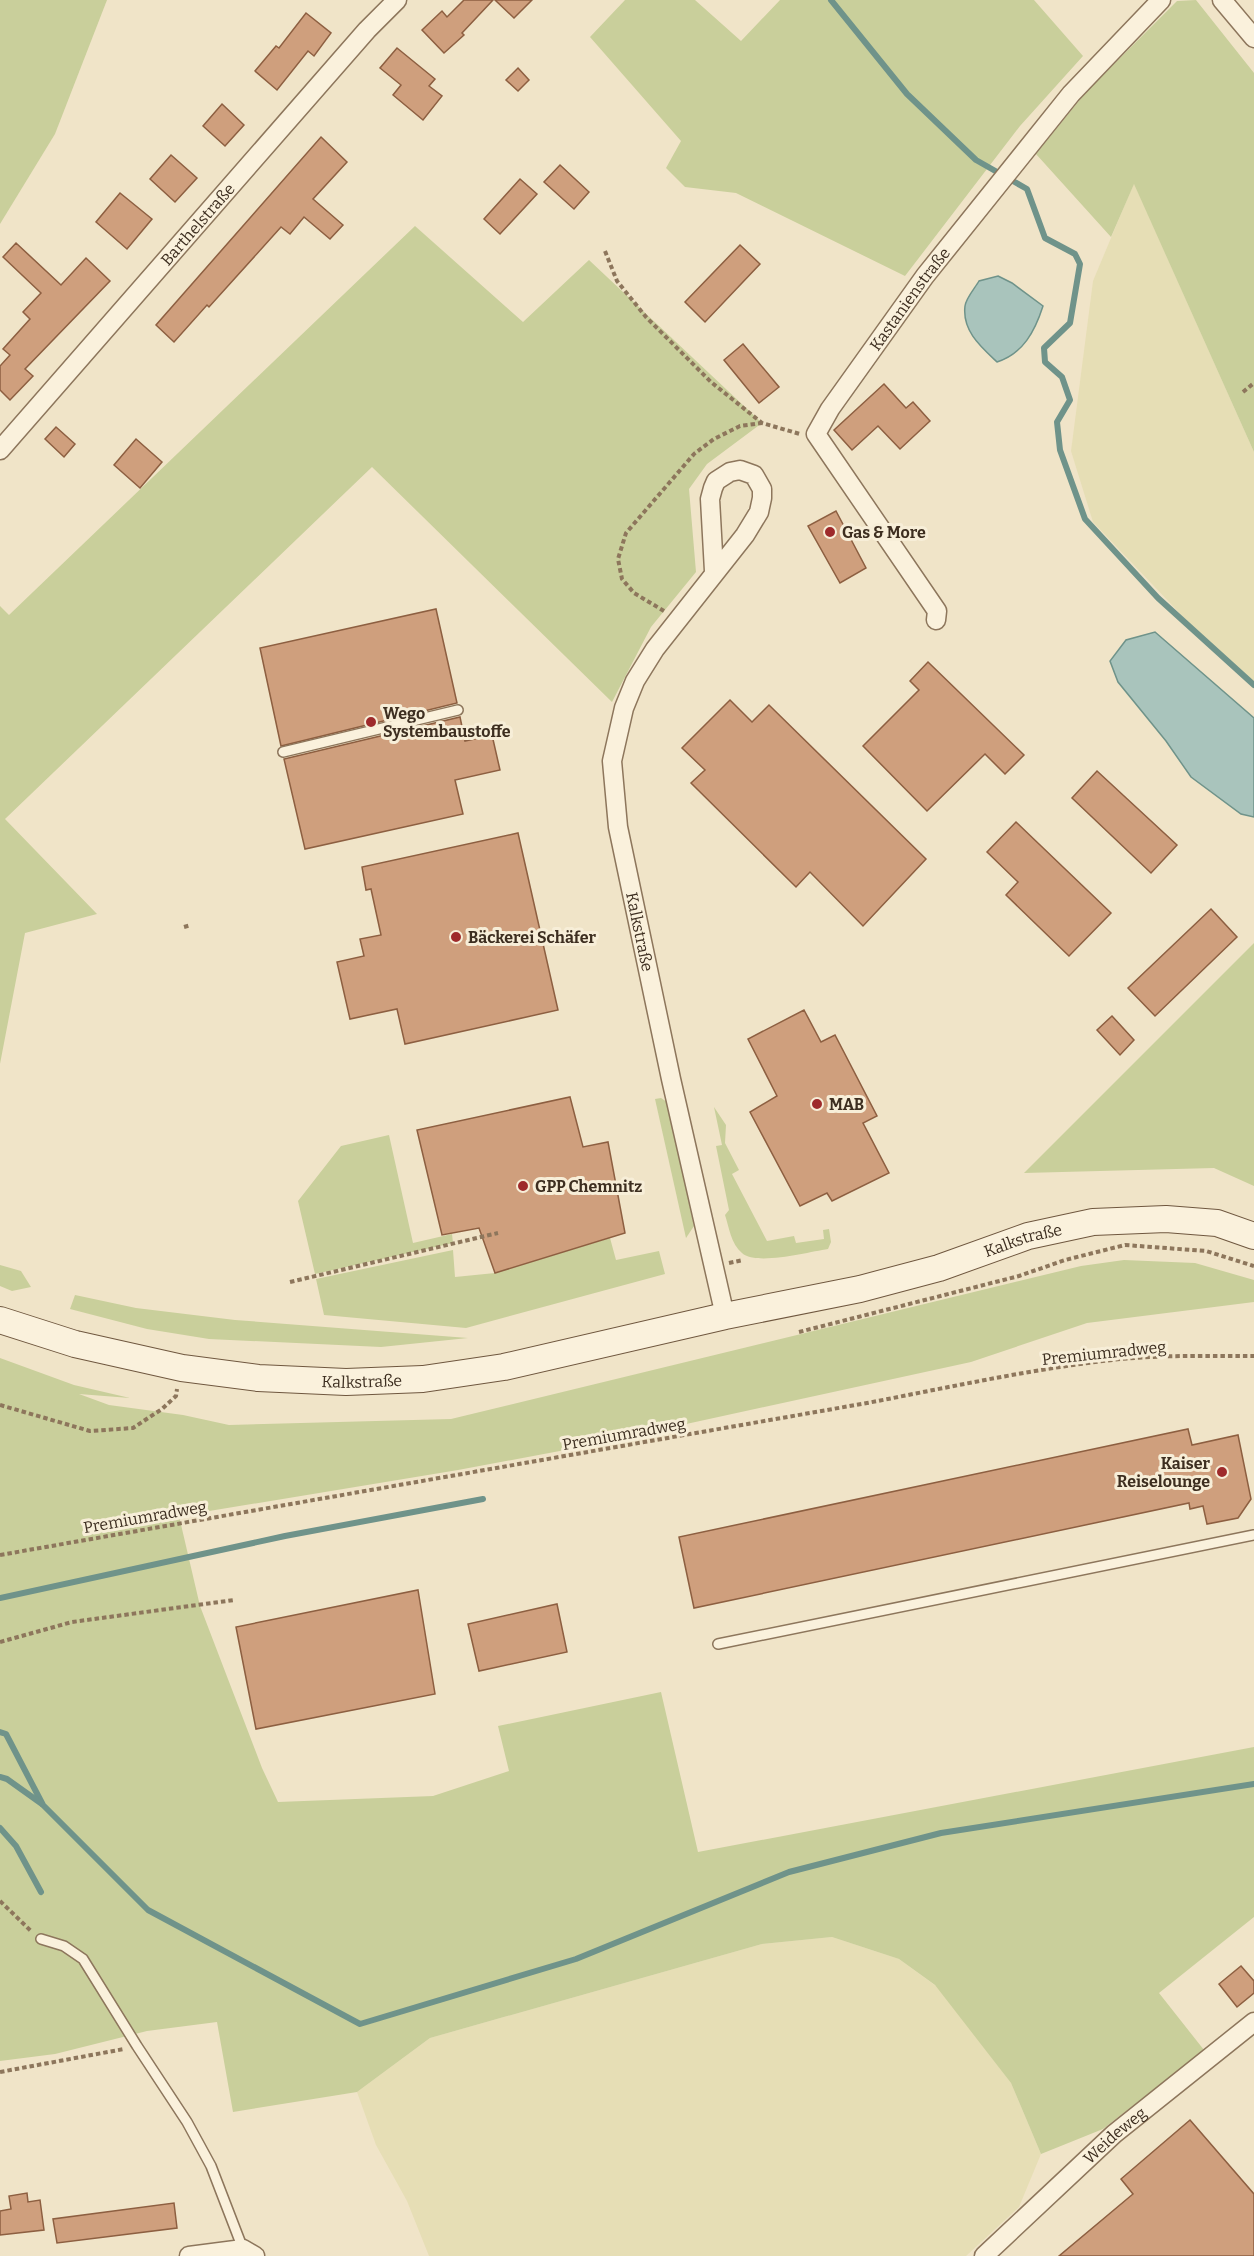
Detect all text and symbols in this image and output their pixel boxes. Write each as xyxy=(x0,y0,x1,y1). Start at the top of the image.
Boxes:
street label: Barthelstraße xyxy=(156,179,238,269)
street label: Kastanienstraße xyxy=(865,244,954,354)
place label: Gas & More xyxy=(842,523,926,542)
marker: Gas & More xyxy=(823,525,837,539)
place label: Wego Systembaustoffe xyxy=(383,704,511,741)
marker: Wego Systembaustoffe xyxy=(364,715,378,729)
street label: Kalkstraße xyxy=(622,890,658,973)
place label: Bäckerei Schäfer xyxy=(468,928,596,947)
marker: Bäckerei Schäfer xyxy=(449,930,463,944)
place label: MAB xyxy=(829,1095,864,1114)
marker: MAB xyxy=(810,1097,824,1111)
place label: GPP Chemnitz xyxy=(535,1177,642,1196)
marker: GPP Chemnitz xyxy=(516,1179,530,1193)
street label: Kalkstraße xyxy=(981,1219,1064,1261)
street label: Premiumradweg xyxy=(1041,1337,1167,1369)
street label: Kalkstraße xyxy=(321,1370,402,1392)
street label: Premiumradweg xyxy=(561,1414,687,1454)
place label: Kaiser Reiselounge xyxy=(1117,1454,1210,1491)
marker: Kaiser Reiselounge xyxy=(1215,1465,1229,1479)
street label: Premiumradweg xyxy=(82,1497,208,1537)
street label: Weideweg xyxy=(1079,2103,1150,2167)

